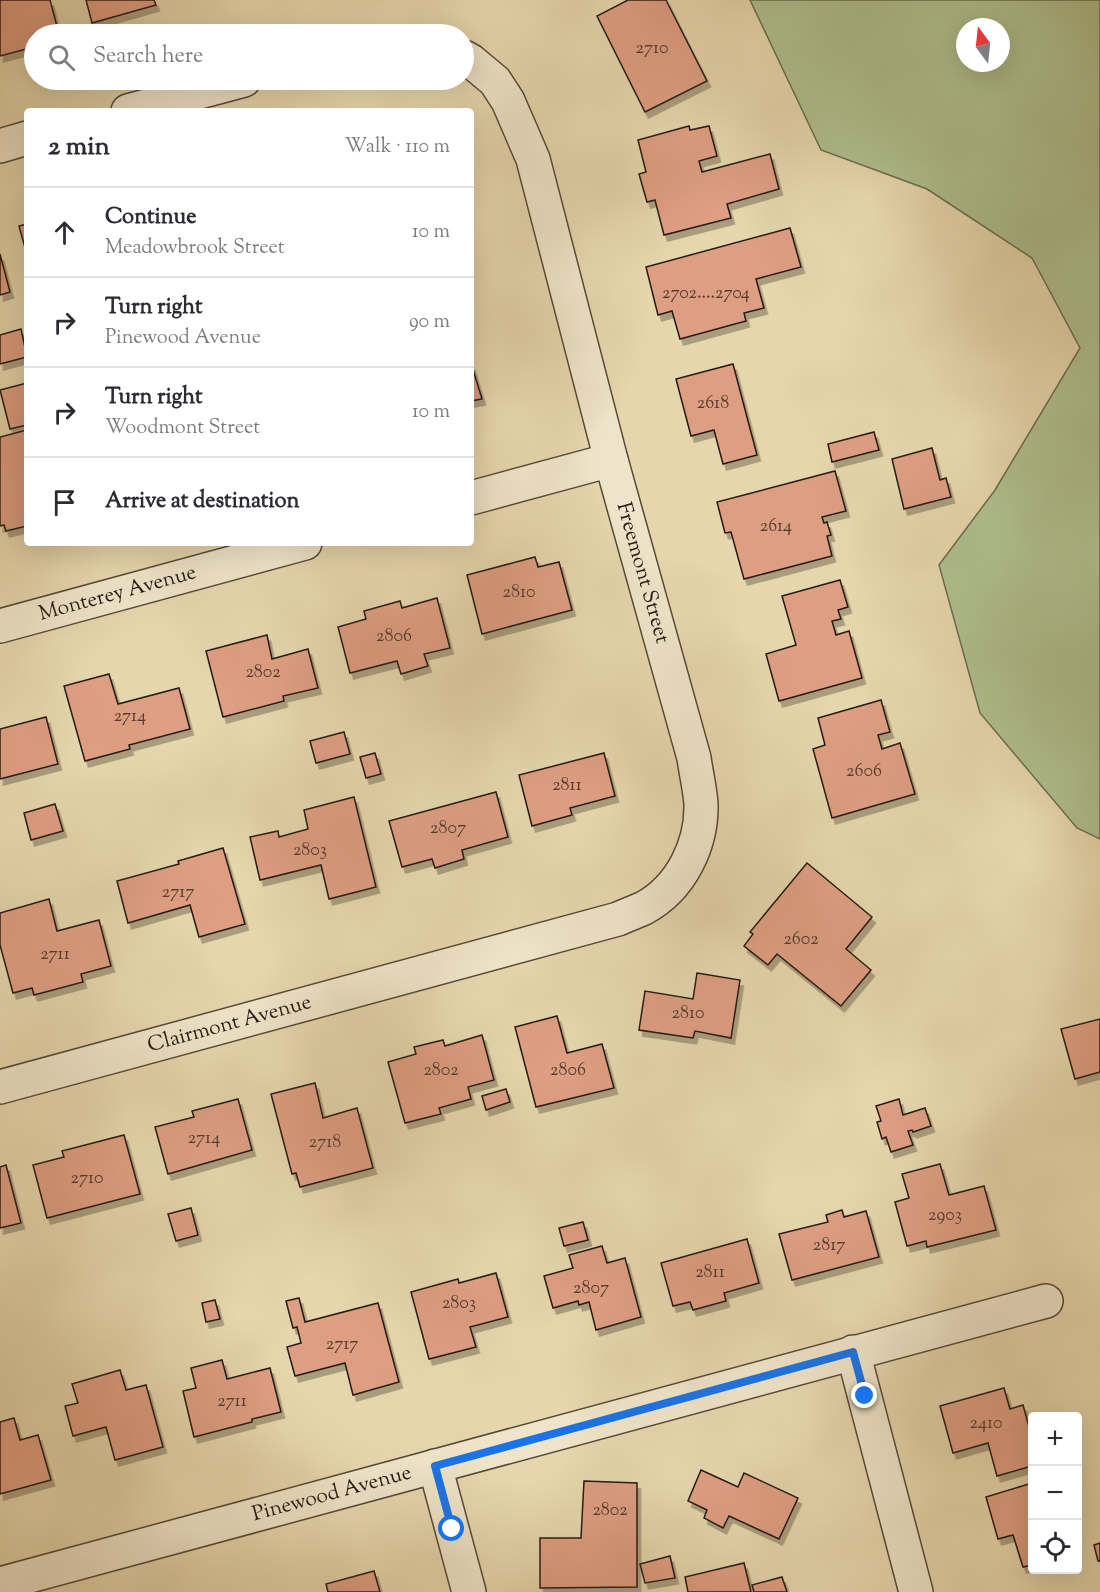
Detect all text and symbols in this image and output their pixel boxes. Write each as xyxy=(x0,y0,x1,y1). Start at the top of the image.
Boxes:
north arrow xyxy=(956,18,1010,72)
search box xyxy=(24,24,474,90)
house number: 2710 xyxy=(636,36,668,62)
icon: search xyxy=(45,41,78,74)
text: Search here xyxy=(93,41,203,73)
text: 2 min xyxy=(48,129,110,166)
text: Walk · 110 m xyxy=(345,133,450,162)
text: Continue xyxy=(105,202,196,234)
icon: ahead xyxy=(48,216,81,249)
text: 10 m xyxy=(412,218,450,247)
text: Meadowbrook Street xyxy=(105,234,285,263)
house number: 2702....2704 xyxy=(662,281,750,307)
text: Turn right xyxy=(105,292,202,324)
icon: right xyxy=(48,306,81,339)
text: 90 m xyxy=(409,308,450,337)
text: Pinewood Avenue xyxy=(105,324,261,353)
text: Turn right xyxy=(105,382,202,414)
house number: 2618 xyxy=(697,391,729,417)
icon: right xyxy=(48,396,81,429)
text: 10 m xyxy=(412,398,450,427)
text: Woodmont Street xyxy=(105,414,260,443)
icon: arrive xyxy=(48,486,81,519)
text: Arrive at destination xyxy=(105,486,300,518)
street label: Freemont Street xyxy=(608,499,676,647)
house number: 2614 xyxy=(760,514,792,540)
street label: Monterey Avenue xyxy=(36,558,200,630)
house number: 2810 xyxy=(503,580,535,606)
house number: 2806 xyxy=(376,624,412,650)
house number: 2802 xyxy=(245,660,281,686)
house number: 2714 xyxy=(114,704,146,730)
house number: 2606 xyxy=(846,759,882,785)
house number: 2811 xyxy=(552,773,582,799)
house number: 2807 xyxy=(430,816,466,842)
house number: 2803 xyxy=(293,838,327,864)
house number: 2717 xyxy=(162,880,194,906)
house number: 2602 xyxy=(783,927,819,953)
house number: 2711 xyxy=(40,942,70,968)
street label: Clairmont Avenue xyxy=(144,988,315,1061)
house number: 2810 xyxy=(672,1001,704,1027)
house number: 2802 xyxy=(423,1058,459,1084)
house number: 2806 xyxy=(550,1058,586,1084)
house number: 2714 xyxy=(188,1126,220,1152)
house number: 2718 xyxy=(309,1130,341,1156)
house number: 2710 xyxy=(71,1166,103,1192)
house number: 2903 xyxy=(928,1203,962,1229)
house number: 2817 xyxy=(813,1233,845,1259)
house number: 2811 xyxy=(695,1260,725,1286)
house number: 2807 xyxy=(573,1276,609,1302)
house number: 2803 xyxy=(442,1291,476,1317)
house number: 2717 xyxy=(326,1332,358,1358)
route end xyxy=(851,1382,877,1408)
house number: 2711 xyxy=(217,1389,247,1415)
house number: 2410 xyxy=(970,1411,1002,1437)
map controls xyxy=(1028,1412,1082,1574)
button: + xyxy=(1028,1412,1082,1466)
street label: Pinewood Avenue xyxy=(249,1458,415,1530)
button: − xyxy=(1028,1466,1082,1520)
house number: 2802 xyxy=(592,1498,628,1524)
route start xyxy=(438,1515,464,1541)
button: locate xyxy=(1028,1520,1082,1574)

